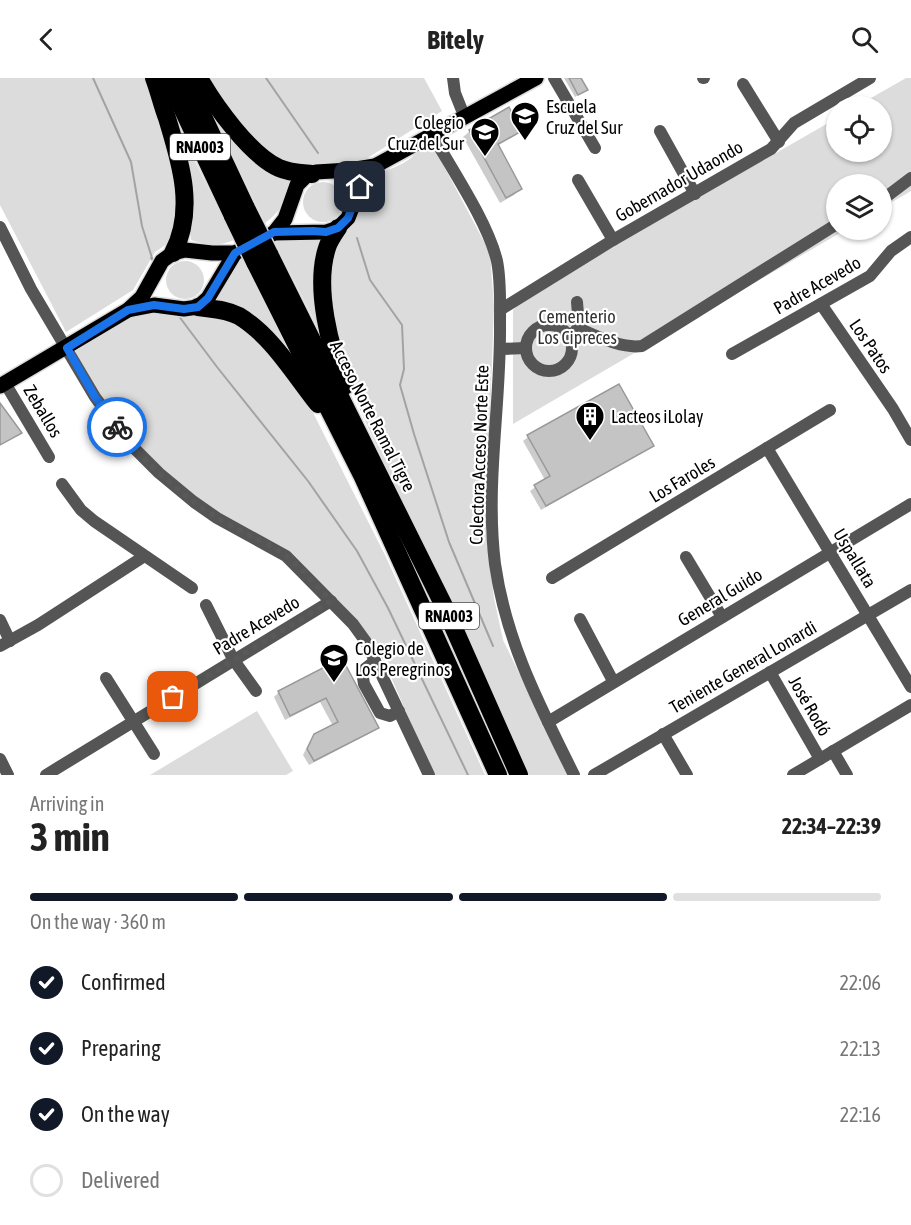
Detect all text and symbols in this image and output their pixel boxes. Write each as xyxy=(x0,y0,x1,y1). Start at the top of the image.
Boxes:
icon: back xyxy=(30,23,63,56)
icon: search xyxy=(848,23,881,56)
text: Bitely xyxy=(427,24,484,55)
place label: Escuela Cruz del Sur xyxy=(546,96,623,138)
map controls xyxy=(826,96,892,240)
button: locate xyxy=(826,96,892,162)
school or university icon: Escuela Cruz del Sur xyxy=(509,100,541,142)
place label: Colegio Cruz del Sur xyxy=(387,112,465,154)
school or university icon: Colegio Cruz del Sur xyxy=(469,116,501,158)
road number: RNA003 xyxy=(170,134,230,160)
street label: Gobernador Udaondo xyxy=(612,136,746,226)
pin xyxy=(334,161,385,212)
icon: home xyxy=(343,170,376,203)
button: layers xyxy=(826,174,892,240)
street label: Padre Acevedo xyxy=(770,252,864,318)
park label: Cementerio Los Cipreces xyxy=(537,306,617,348)
street label: Los Patos xyxy=(845,315,897,377)
street label: Acceso Norte Ramal Tigre xyxy=(326,337,420,495)
street label: Colectora Acceso Norte Este xyxy=(465,365,493,545)
street label: Zeballos xyxy=(19,381,67,441)
courier xyxy=(87,397,147,457)
building icon: Lacteos iLolay xyxy=(574,400,606,442)
place label: Lacteos iLolay xyxy=(611,406,703,427)
icon: bike xyxy=(101,411,134,444)
street label: Los Faroles xyxy=(646,451,718,507)
street label: Uspallata xyxy=(829,525,881,591)
street label: General Guido xyxy=(674,564,766,630)
street label: Padre Acevedo xyxy=(209,591,303,659)
road number: RNA003 xyxy=(419,603,479,629)
street label: Teniente General Lonardi xyxy=(666,616,820,718)
place label: Colegio de Los Peregrinos xyxy=(355,638,450,680)
school or university icon: Colegio de Los Peregrinos xyxy=(318,642,350,684)
pin xyxy=(147,671,198,722)
street label: José Rodó xyxy=(784,672,836,740)
icon: bag xyxy=(156,680,189,713)
text: Arriving in xyxy=(30,792,104,815)
text: 22:34–22:39 xyxy=(782,813,881,839)
text: 3 min xyxy=(30,815,110,859)
text: On the way · 360 m xyxy=(30,910,166,933)
icon: check xyxy=(30,966,63,999)
text: Confirmed xyxy=(81,969,166,995)
text: 22:06 xyxy=(839,971,881,994)
icon: check xyxy=(30,1032,63,1065)
text: Preparing xyxy=(81,1035,161,1061)
text: 22:13 xyxy=(840,1037,881,1060)
icon: check xyxy=(30,1098,63,1131)
text: On the way xyxy=(81,1101,170,1127)
text: 22:16 xyxy=(840,1103,881,1126)
text: Delivered xyxy=(81,1167,160,1193)

